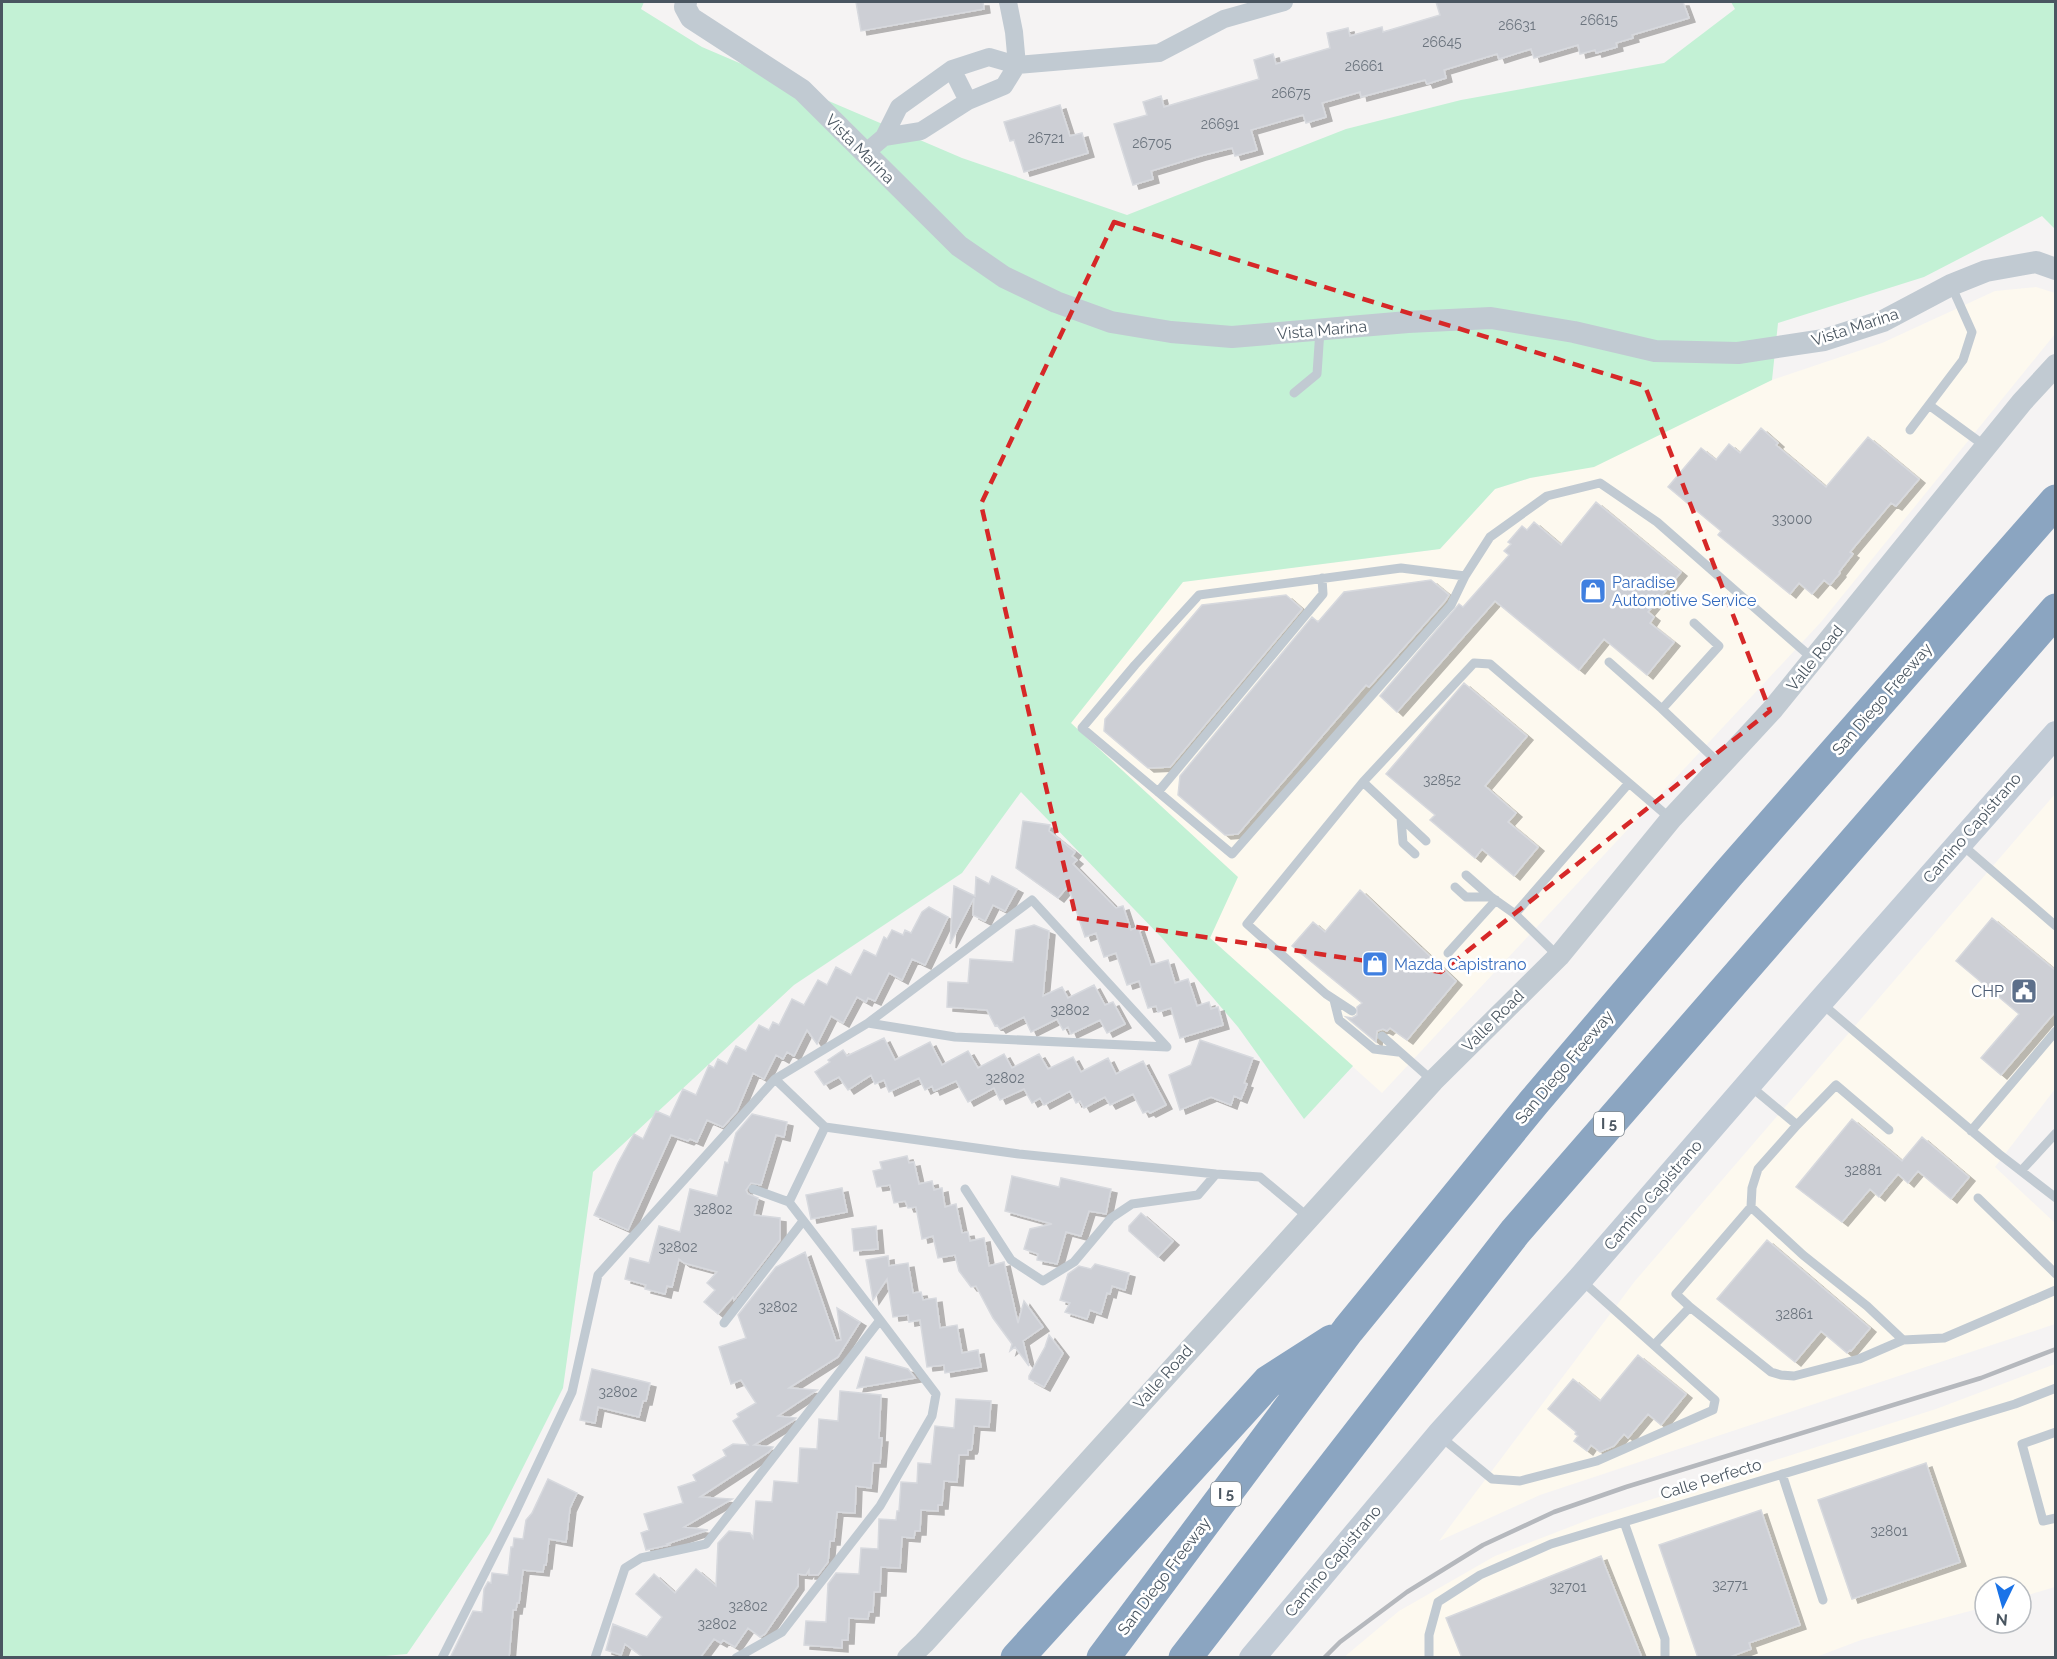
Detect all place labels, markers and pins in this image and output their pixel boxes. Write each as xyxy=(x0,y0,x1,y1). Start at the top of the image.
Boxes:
place label: Paradise Automotive Service xyxy=(1612,573,1756,610)
shop icon: Paradise Automotive Service xyxy=(1578,576,1608,606)
shop icon: Mazda Capistrano xyxy=(1360,949,1390,979)
place label: Mazda Capistrano xyxy=(1394,955,1526,974)
public building icon: CHP xyxy=(2009,976,2039,1006)
place label: CHP xyxy=(1971,982,2004,1001)

